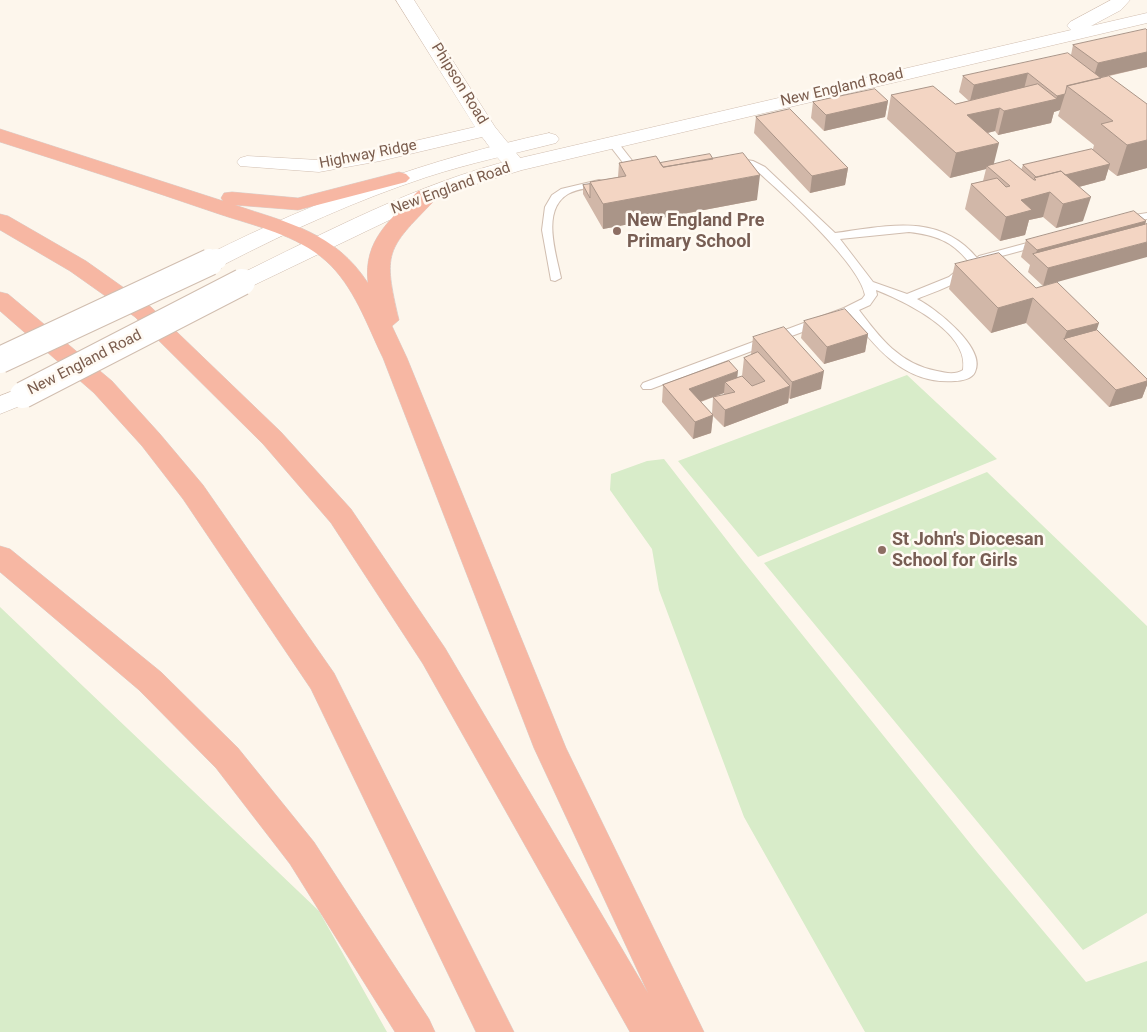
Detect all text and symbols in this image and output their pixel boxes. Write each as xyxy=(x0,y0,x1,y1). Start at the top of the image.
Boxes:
street label: Phipson Road xyxy=(427,40,491,128)
street label: New England Road xyxy=(779,65,905,111)
street label: Highway Ridge xyxy=(318,137,418,173)
street label: New England Road xyxy=(389,159,513,219)
place label: New England Pre Primary School xyxy=(627,210,764,252)
marker: New England Pre Primary School xyxy=(611,225,623,237)
street label: New England Road xyxy=(25,326,145,400)
place label: St John's Diocesan School for Girls xyxy=(892,529,1044,572)
marker: St John's Diocesan School for Girls xyxy=(876,544,888,556)

